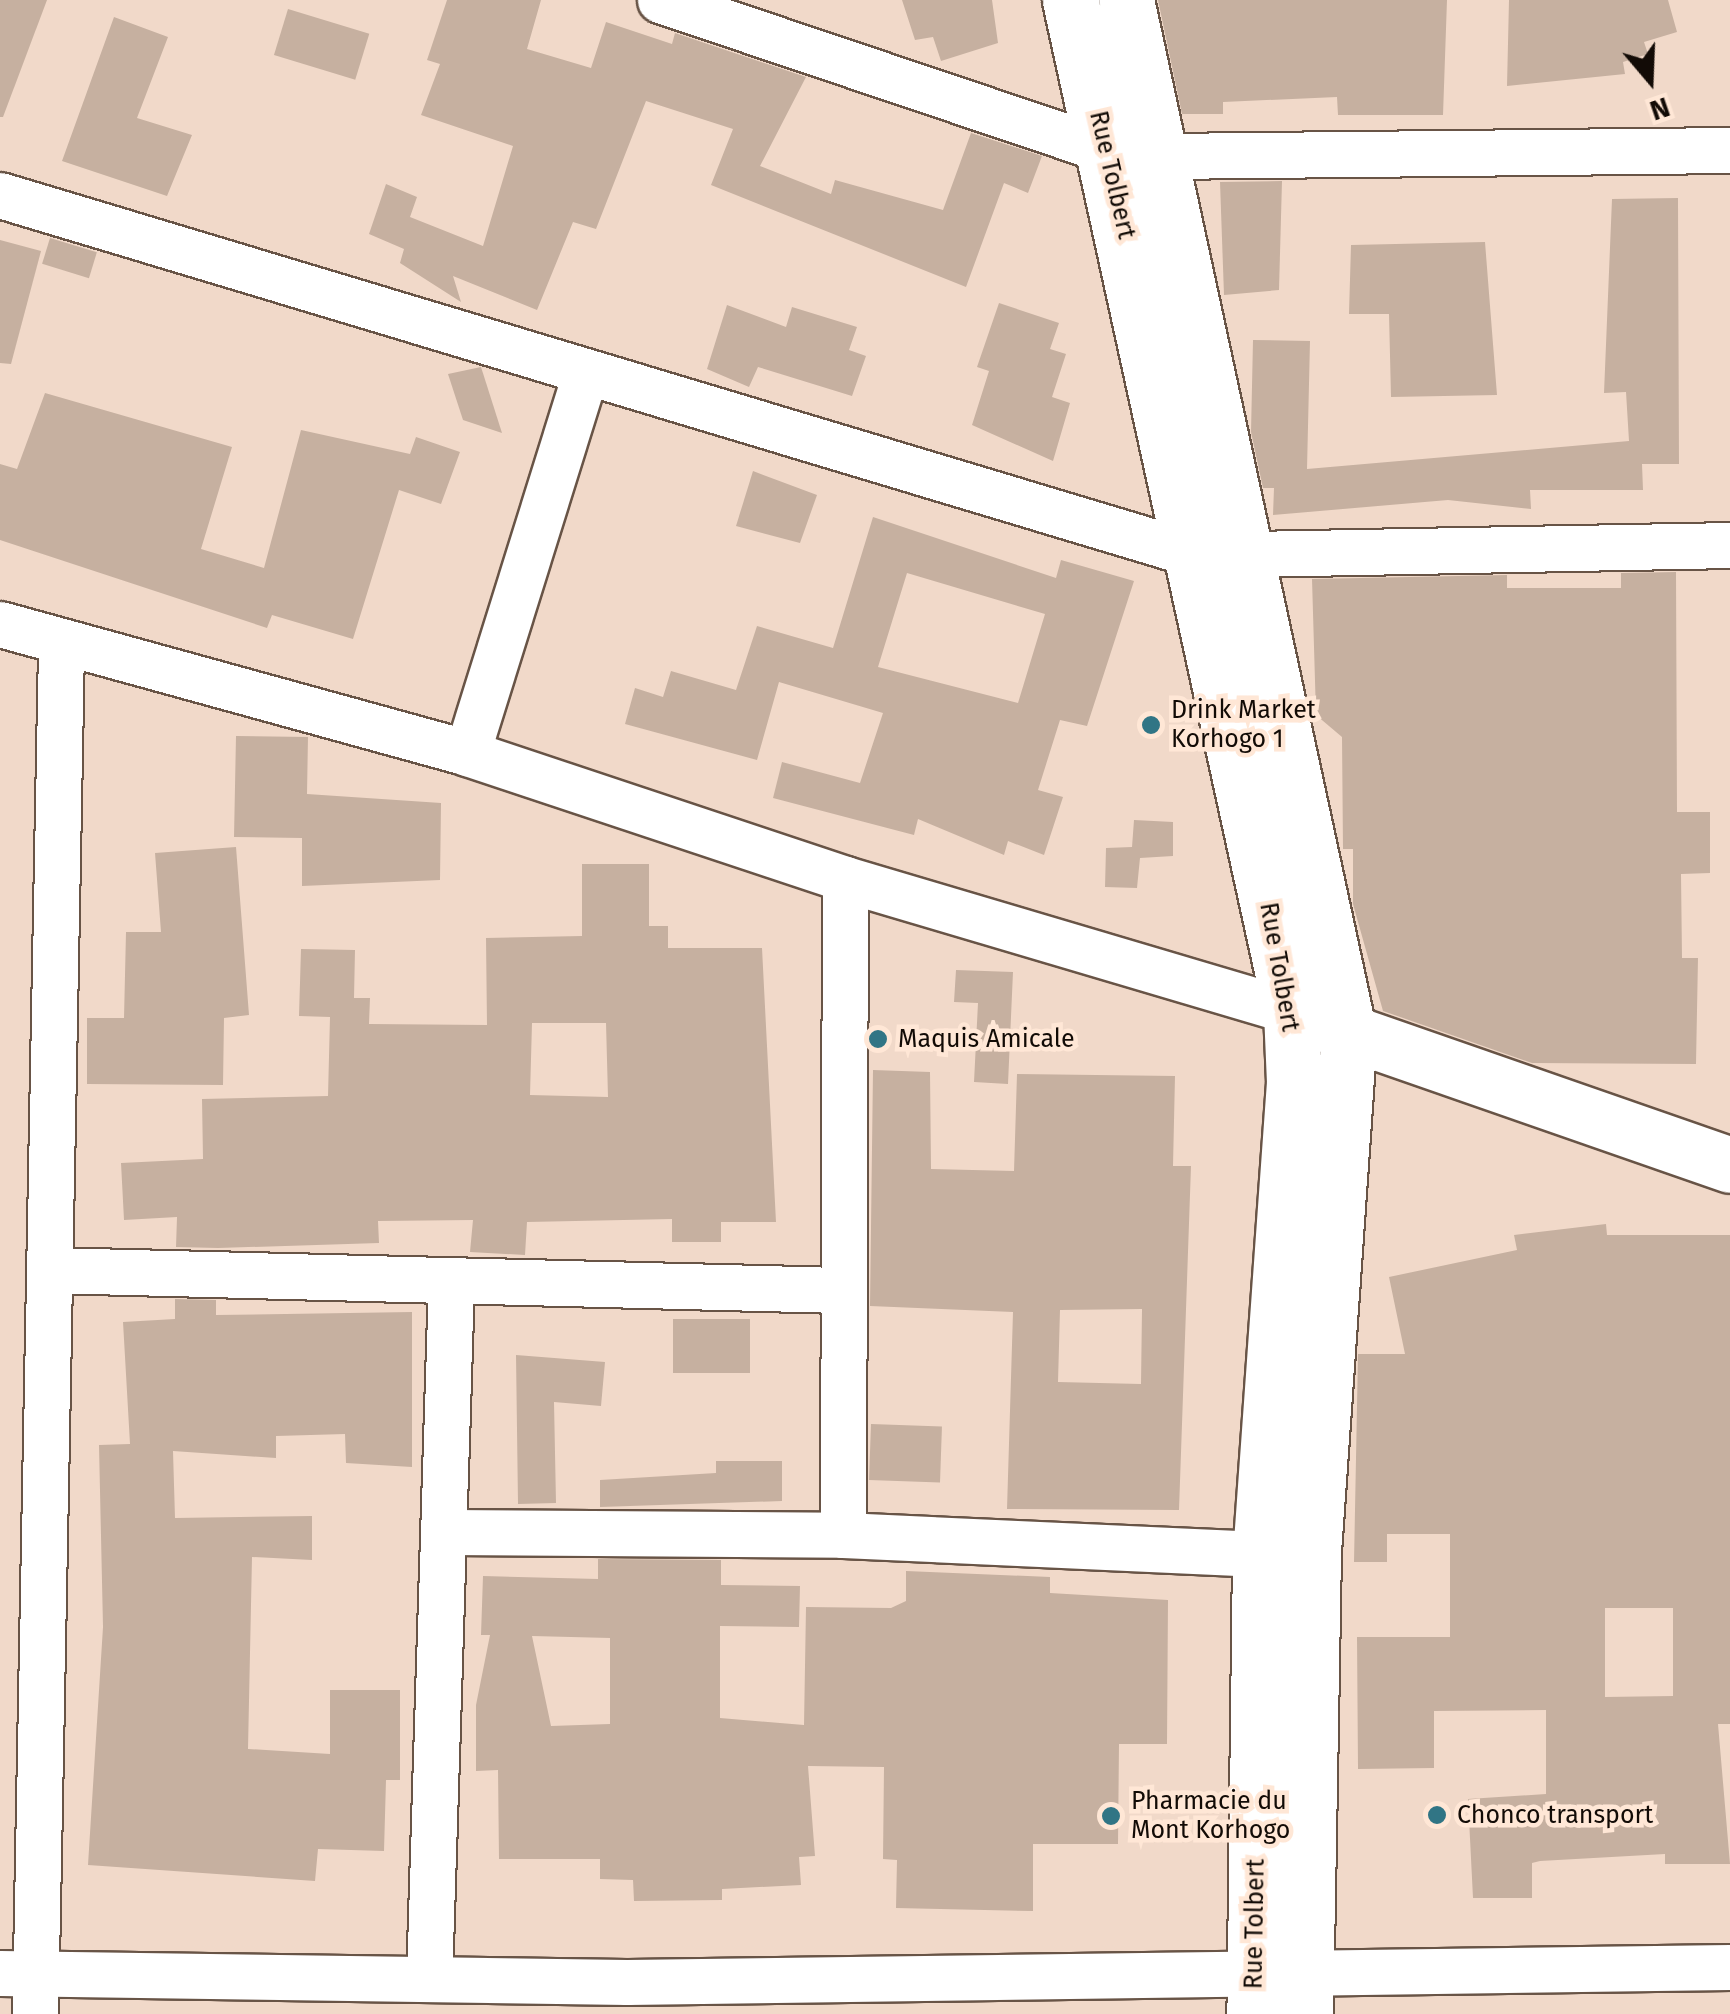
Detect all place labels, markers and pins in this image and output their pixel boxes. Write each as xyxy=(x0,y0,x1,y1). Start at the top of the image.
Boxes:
place label: Drink Market Korhogo 1 xyxy=(1171,696,1316,755)
marker: Drink Market Korhogo 1 xyxy=(1140,714,1162,736)
place label: Maquis Amicale xyxy=(898,1024,1075,1054)
marker: Maquis Amicale xyxy=(867,1028,889,1050)
place label: Pharmacie du Mont Korhogo xyxy=(1131,1787,1290,1846)
place label: Chonco transport xyxy=(1457,1800,1653,1830)
marker: Chonco transport xyxy=(1426,1804,1448,1826)
marker: Pharmacie du Mont Korhogo xyxy=(1100,1805,1122,1827)

